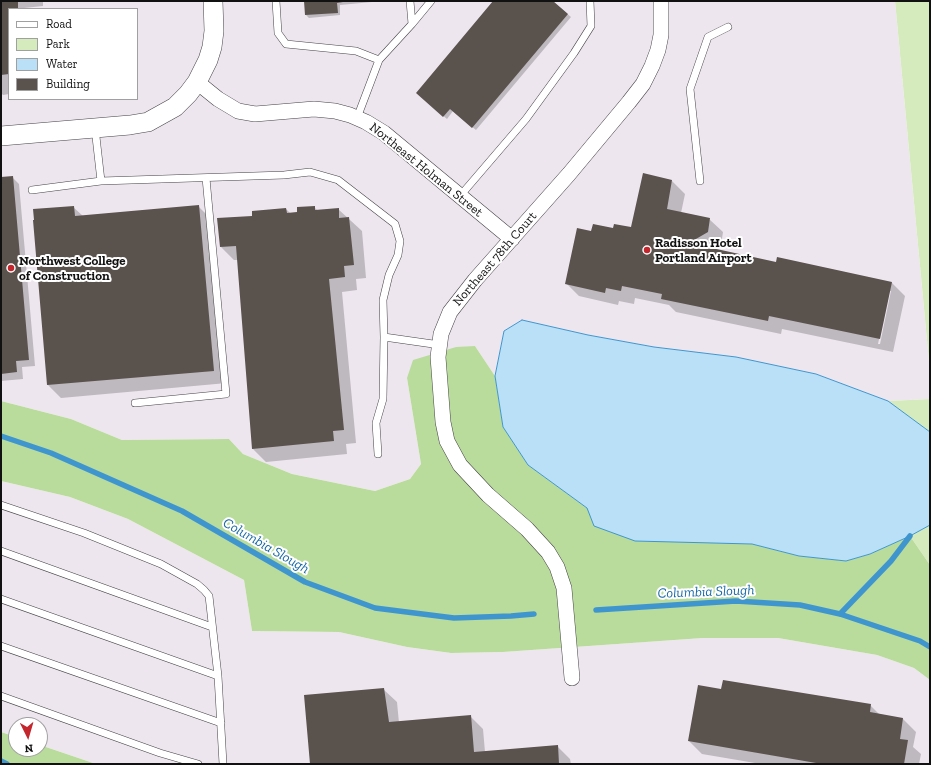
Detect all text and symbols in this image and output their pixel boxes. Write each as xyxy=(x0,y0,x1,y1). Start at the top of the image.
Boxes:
legend xyxy=(8,8,138,100)
text: Road xyxy=(46,17,72,31)
text: Park xyxy=(46,37,70,51)
text: Water xyxy=(46,57,78,71)
text: Building xyxy=(46,77,90,91)
street label: Northeast Holman Street xyxy=(366,120,486,220)
street label: Northeast 78th Court xyxy=(450,209,540,309)
place label: Radisson Hotel Portland Airport xyxy=(655,235,752,266)
marker: Radisson Hotel Portland Airport xyxy=(642,245,652,255)
place label: Northwest College of Construction xyxy=(19,253,126,284)
marker: Northwest College of Construction xyxy=(6,263,16,273)
water label: Columbia Slough xyxy=(220,514,312,578)
water label: Columbia Slough xyxy=(657,582,755,602)
north arrow xyxy=(8,717,48,757)
text: N xyxy=(24,742,34,755)

